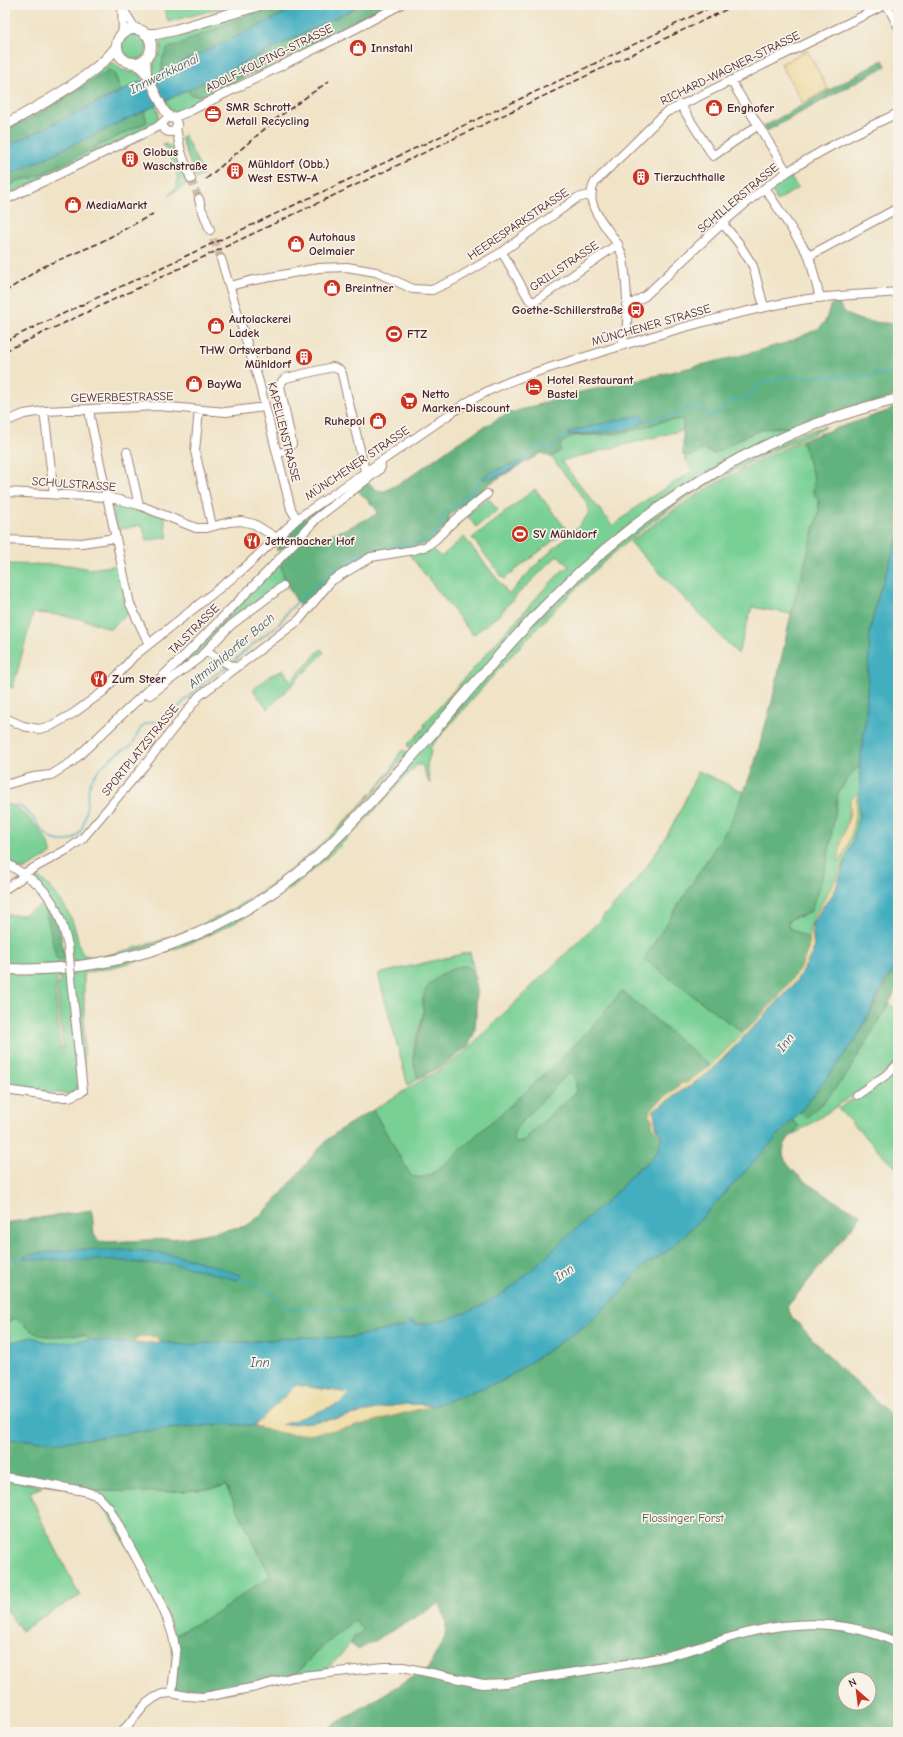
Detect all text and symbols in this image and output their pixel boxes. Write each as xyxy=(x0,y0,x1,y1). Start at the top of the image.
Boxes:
street label: ADOLF-KOLPING-STRASSE xyxy=(203,21,335,95)
street label: RICHARD-WAGNER-STRASSE xyxy=(658,28,802,108)
shop icon: Innstahl xyxy=(348,38,368,58)
place label: Innstahl xyxy=(371,41,413,55)
water label: Innwerkkanal xyxy=(126,50,201,97)
shop icon: Enghofer xyxy=(704,98,724,118)
place label: SMR Schrott Metall Recycling xyxy=(226,100,310,128)
place label: Enghofer xyxy=(727,101,774,115)
office icon: SMR Schrott Metall Recycling xyxy=(203,104,223,124)
place label: Globus Waschstraße xyxy=(143,145,208,173)
building icon: Globus Waschstraße xyxy=(120,149,140,169)
place label: Mühldorf (Obb.) West ESTW-A xyxy=(248,157,329,185)
street label: SCHILLERSTRASSE xyxy=(695,160,781,236)
building icon: Mühldorf (Obb.) West ESTW-A xyxy=(225,161,245,181)
building icon: Tierzuchthalle xyxy=(631,167,651,187)
place label: Tierzuchthalle xyxy=(654,170,725,184)
street label: HEERESPARKSTRASSE xyxy=(465,185,571,263)
shop icon: MediaMarkt xyxy=(63,195,83,215)
place label: MediaMarkt xyxy=(86,198,148,212)
place label: Autohaus Oelmaier xyxy=(309,230,355,258)
shop icon: Autohaus Oelmaier xyxy=(286,234,306,254)
street label: GRILLSTRASSE xyxy=(527,238,601,294)
shop icon: Breintner xyxy=(322,278,342,298)
place label: Breintner xyxy=(345,281,393,295)
bus stop icon: Goethe-Schillerstraße xyxy=(626,300,646,320)
street label: MÜNCHENER STRASSE xyxy=(590,301,712,349)
place label: Goethe-Schillerstraße xyxy=(512,303,623,317)
place label: Autolackerei Ladek xyxy=(229,312,291,340)
shop icon: Autolackerei Ladek xyxy=(206,316,226,336)
sports icon: FTZ xyxy=(384,324,404,344)
place label: FTZ xyxy=(407,327,427,341)
place label: THW Ortsverband Mühldorf xyxy=(199,343,292,371)
building icon: THW Ortsverband Mühldorf xyxy=(294,347,314,367)
place label: Hotel Restaurant Bastei xyxy=(547,373,634,401)
shop icon: BayWa xyxy=(184,374,204,394)
place label: BayWa xyxy=(207,377,242,391)
hotel icon: Hotel Restaurant Bastei xyxy=(524,377,544,397)
street label: KAPELLENSTRASSE xyxy=(265,381,303,483)
place label: Netto Marken-Discount xyxy=(422,387,511,415)
street label: GEWERBESTRASSE xyxy=(70,389,174,405)
supermarket icon: Netto Marken-Discount xyxy=(399,391,419,411)
shop icon: Ruhepol xyxy=(368,411,388,431)
place label: Ruhepol xyxy=(324,414,365,428)
street label: MÜNCHENER STRASSE xyxy=(302,423,412,503)
street label: SCHULSTRASSE xyxy=(31,474,117,494)
sports icon: SV Mühldorf xyxy=(510,524,530,544)
place label: SV Mühldorf xyxy=(533,527,598,541)
restaurant icon: Jettenbacher Hof xyxy=(242,531,262,551)
place label: Jettenbacher Hof xyxy=(265,534,356,548)
street label: TALSTRASSE xyxy=(166,601,222,657)
water label: Altmühldorfer Bach xyxy=(184,610,278,692)
restaurant icon: Zum Steer xyxy=(89,669,109,689)
place label: Zum Steer xyxy=(112,672,166,686)
street label: SPORTPLATZSTRASSE xyxy=(99,701,181,799)
water label: Inn xyxy=(773,1030,797,1055)
water label: Inn xyxy=(551,1261,577,1285)
water label: Inn xyxy=(249,1355,270,1370)
park label: Flossinger Forst xyxy=(642,1511,725,1525)
north arrow xyxy=(837,1671,877,1711)
text: N xyxy=(846,1675,859,1690)

